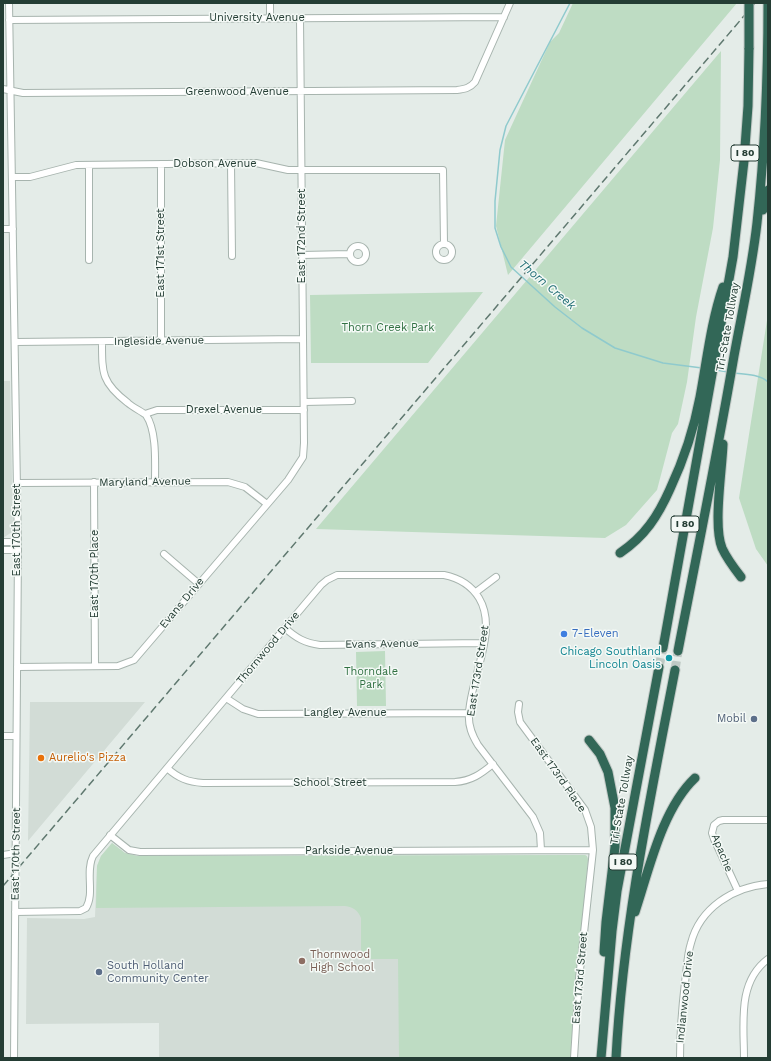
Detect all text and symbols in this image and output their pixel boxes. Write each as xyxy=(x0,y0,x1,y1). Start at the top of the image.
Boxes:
street label: University Avenue xyxy=(209,11,305,25)
street label: Greenwood Avenue xyxy=(185,85,289,99)
road number: I 80 xyxy=(731,145,759,161)
street label: Dobson Avenue xyxy=(173,157,257,171)
street label: East 172nd Street xyxy=(295,189,309,283)
street label: East 171st Street xyxy=(154,208,168,298)
water label: Thorn Creek xyxy=(516,257,578,313)
street label: Tri-State Tollway xyxy=(714,281,742,373)
park label: Thorn Creek Park xyxy=(341,321,435,335)
street label: Ingleside Avenue xyxy=(114,334,204,348)
street label: Drexel Avenue xyxy=(186,403,262,417)
street label: Maryland Avenue xyxy=(99,475,191,489)
street label: East 170th Street xyxy=(10,484,24,576)
road number: I 80 xyxy=(671,516,699,532)
street label: East 170th Place xyxy=(88,530,102,618)
street label: Evans Drive xyxy=(157,575,207,631)
street label: Thornwood Drive xyxy=(234,609,302,687)
street label: East 173rd Street xyxy=(464,624,492,718)
place label: 7-Eleven xyxy=(572,627,619,641)
marker: 7-Eleven xyxy=(559,629,569,639)
street label: Evans Avenue xyxy=(345,637,419,651)
place label: Chicago Southland Lincoln Oasis xyxy=(560,645,661,671)
marker: Chicago Southland Lincoln Oasis xyxy=(664,653,674,663)
park label: Thorndale Park xyxy=(344,665,398,691)
street label: Langley Avenue xyxy=(303,706,387,720)
place label: Mobil xyxy=(717,712,746,726)
marker: Mobil xyxy=(749,714,759,724)
street label: East 173rd Place xyxy=(527,735,589,815)
place label: Aurelio's Pizza xyxy=(49,751,126,765)
marker: Aurelio's Pizza xyxy=(36,753,46,763)
street label: Tri-State Tollway xyxy=(608,754,636,846)
street label: School Street xyxy=(293,776,367,790)
street label: East 170th Street xyxy=(9,808,23,900)
street label: Apache xyxy=(708,832,736,874)
street label: Parkside Avenue xyxy=(305,844,393,858)
road number: I 80 xyxy=(609,854,637,870)
street label: East 173rd Street xyxy=(569,931,591,1025)
place label: Thornwood High School xyxy=(310,948,374,974)
street label: Indianwood Drive xyxy=(674,950,696,1044)
marker: Thornwood High School xyxy=(297,956,307,966)
place label: South Holland Community Center xyxy=(107,959,209,985)
marker: South Holland Community Center xyxy=(94,967,104,977)

